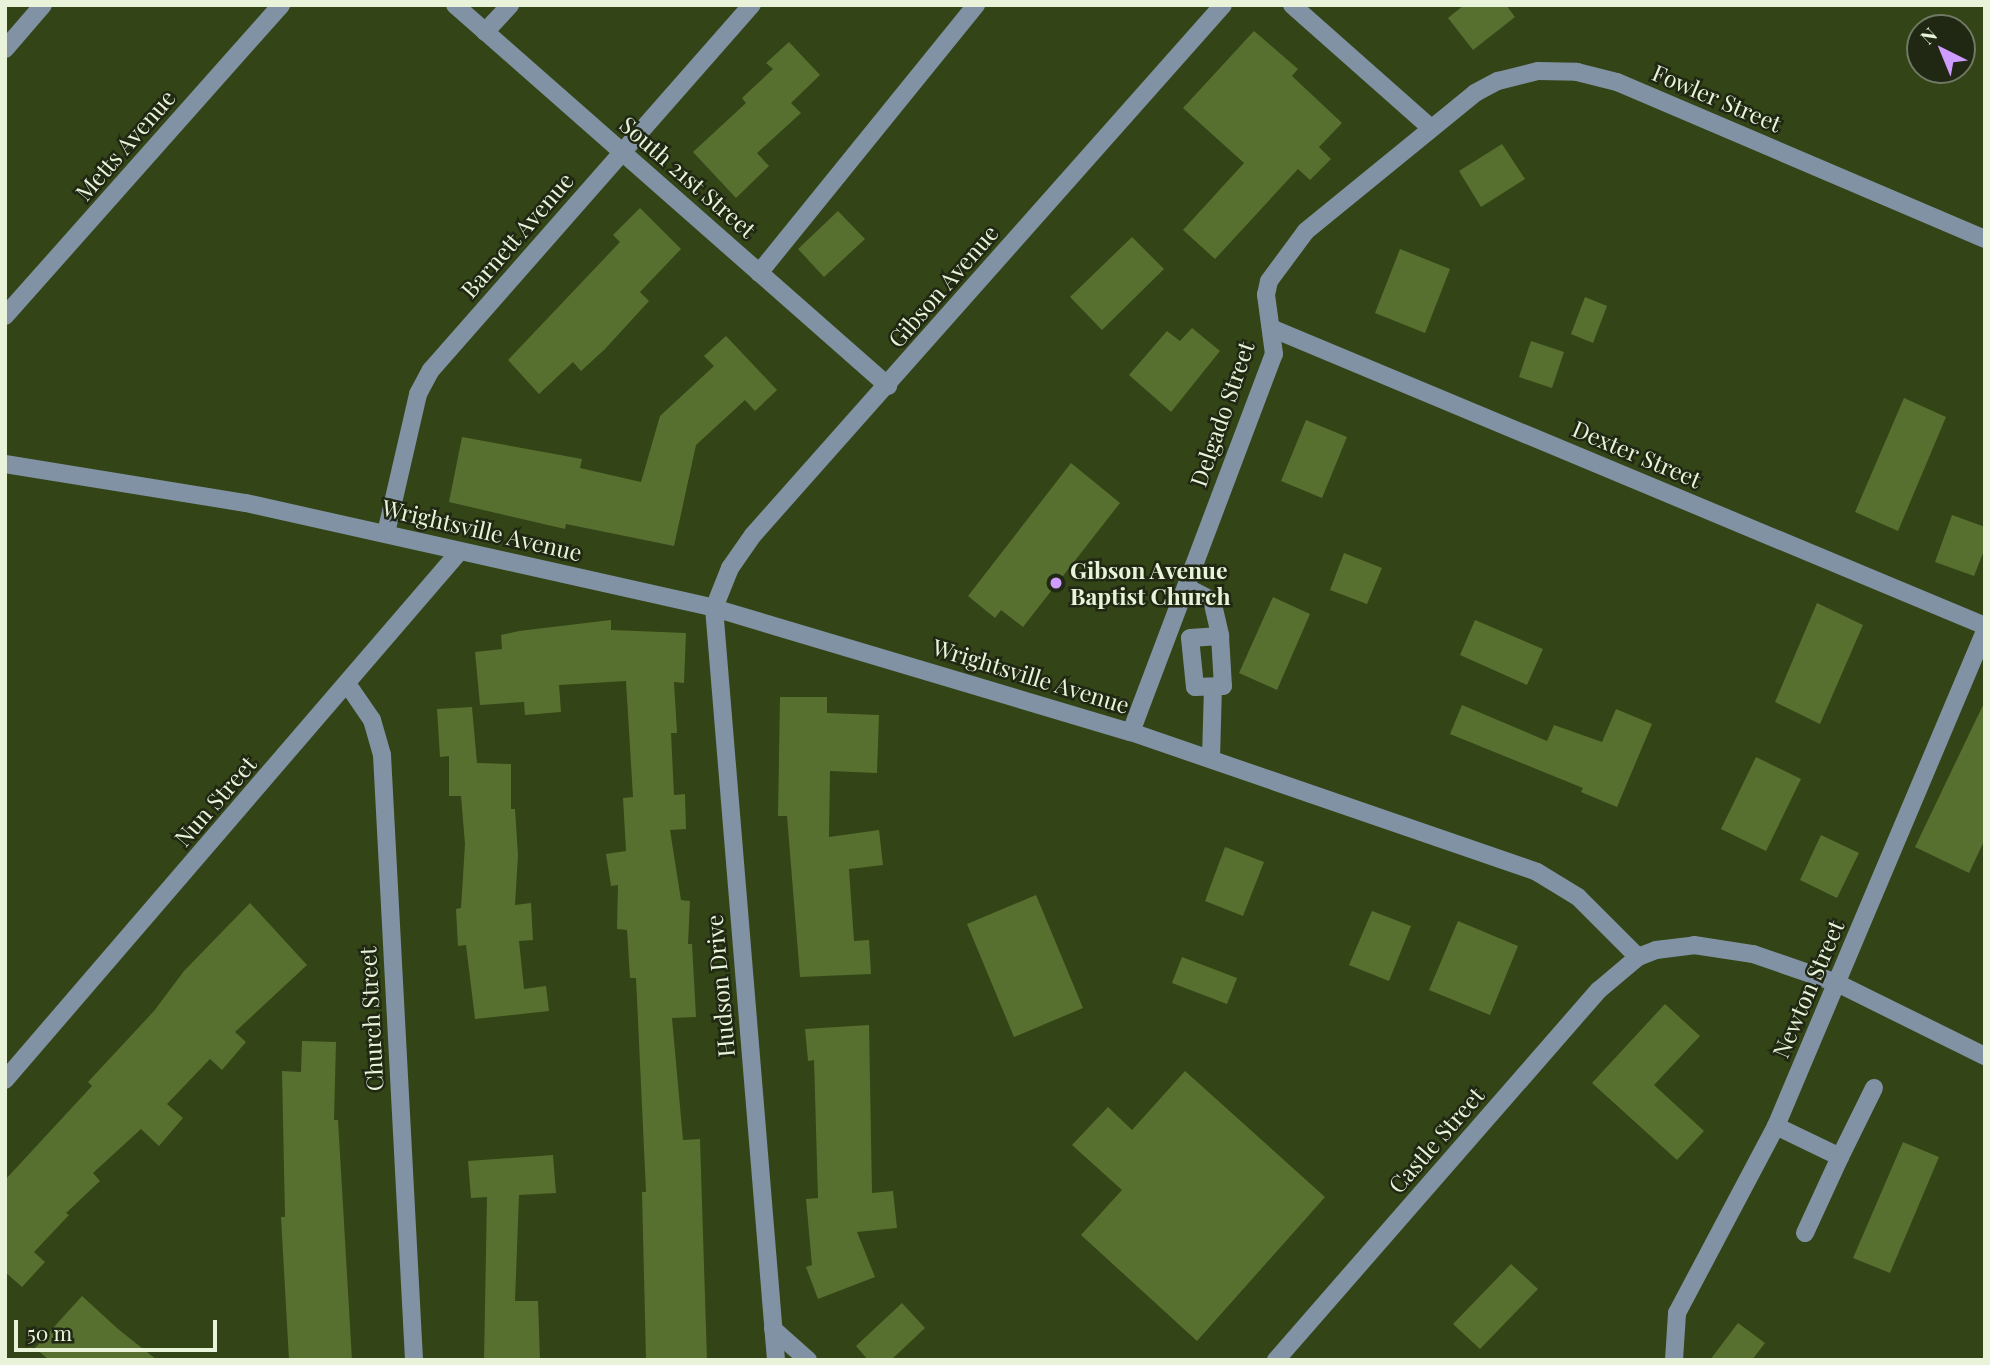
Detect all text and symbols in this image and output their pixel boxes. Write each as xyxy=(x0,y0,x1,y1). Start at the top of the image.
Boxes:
north arrow xyxy=(1906,14,1976,84)
text: N xyxy=(1914,21,1942,49)
street label: Fowler Street xyxy=(1648,58,1786,138)
street label: Metts Avenue xyxy=(69,84,181,206)
street label: South 21st Street xyxy=(614,110,762,244)
street label: Barnett Avenue xyxy=(455,166,579,304)
street label: Gibson Avenue xyxy=(882,219,1004,353)
street label: Delgado Street xyxy=(1184,338,1260,490)
street label: Dexter Street xyxy=(1568,414,1706,494)
street label: Wrightsville Avenue xyxy=(379,493,585,567)
place label: Gibson Avenue Baptist Church xyxy=(1070,556,1231,610)
marker: Gibson Avenue Baptist Church xyxy=(1048,575,1064,591)
street label: Wrightsville Avenue xyxy=(929,633,1133,719)
street label: Nun Street xyxy=(168,750,262,852)
street label: Hudson Drive xyxy=(700,914,740,1058)
street label: Newton Street xyxy=(1767,916,1849,1062)
street label: Church Street xyxy=(353,946,389,1092)
street label: Castle Street xyxy=(1383,1081,1489,1199)
scale bar xyxy=(18,1306,220,1350)
text: 50 m xyxy=(27,1318,72,1346)

